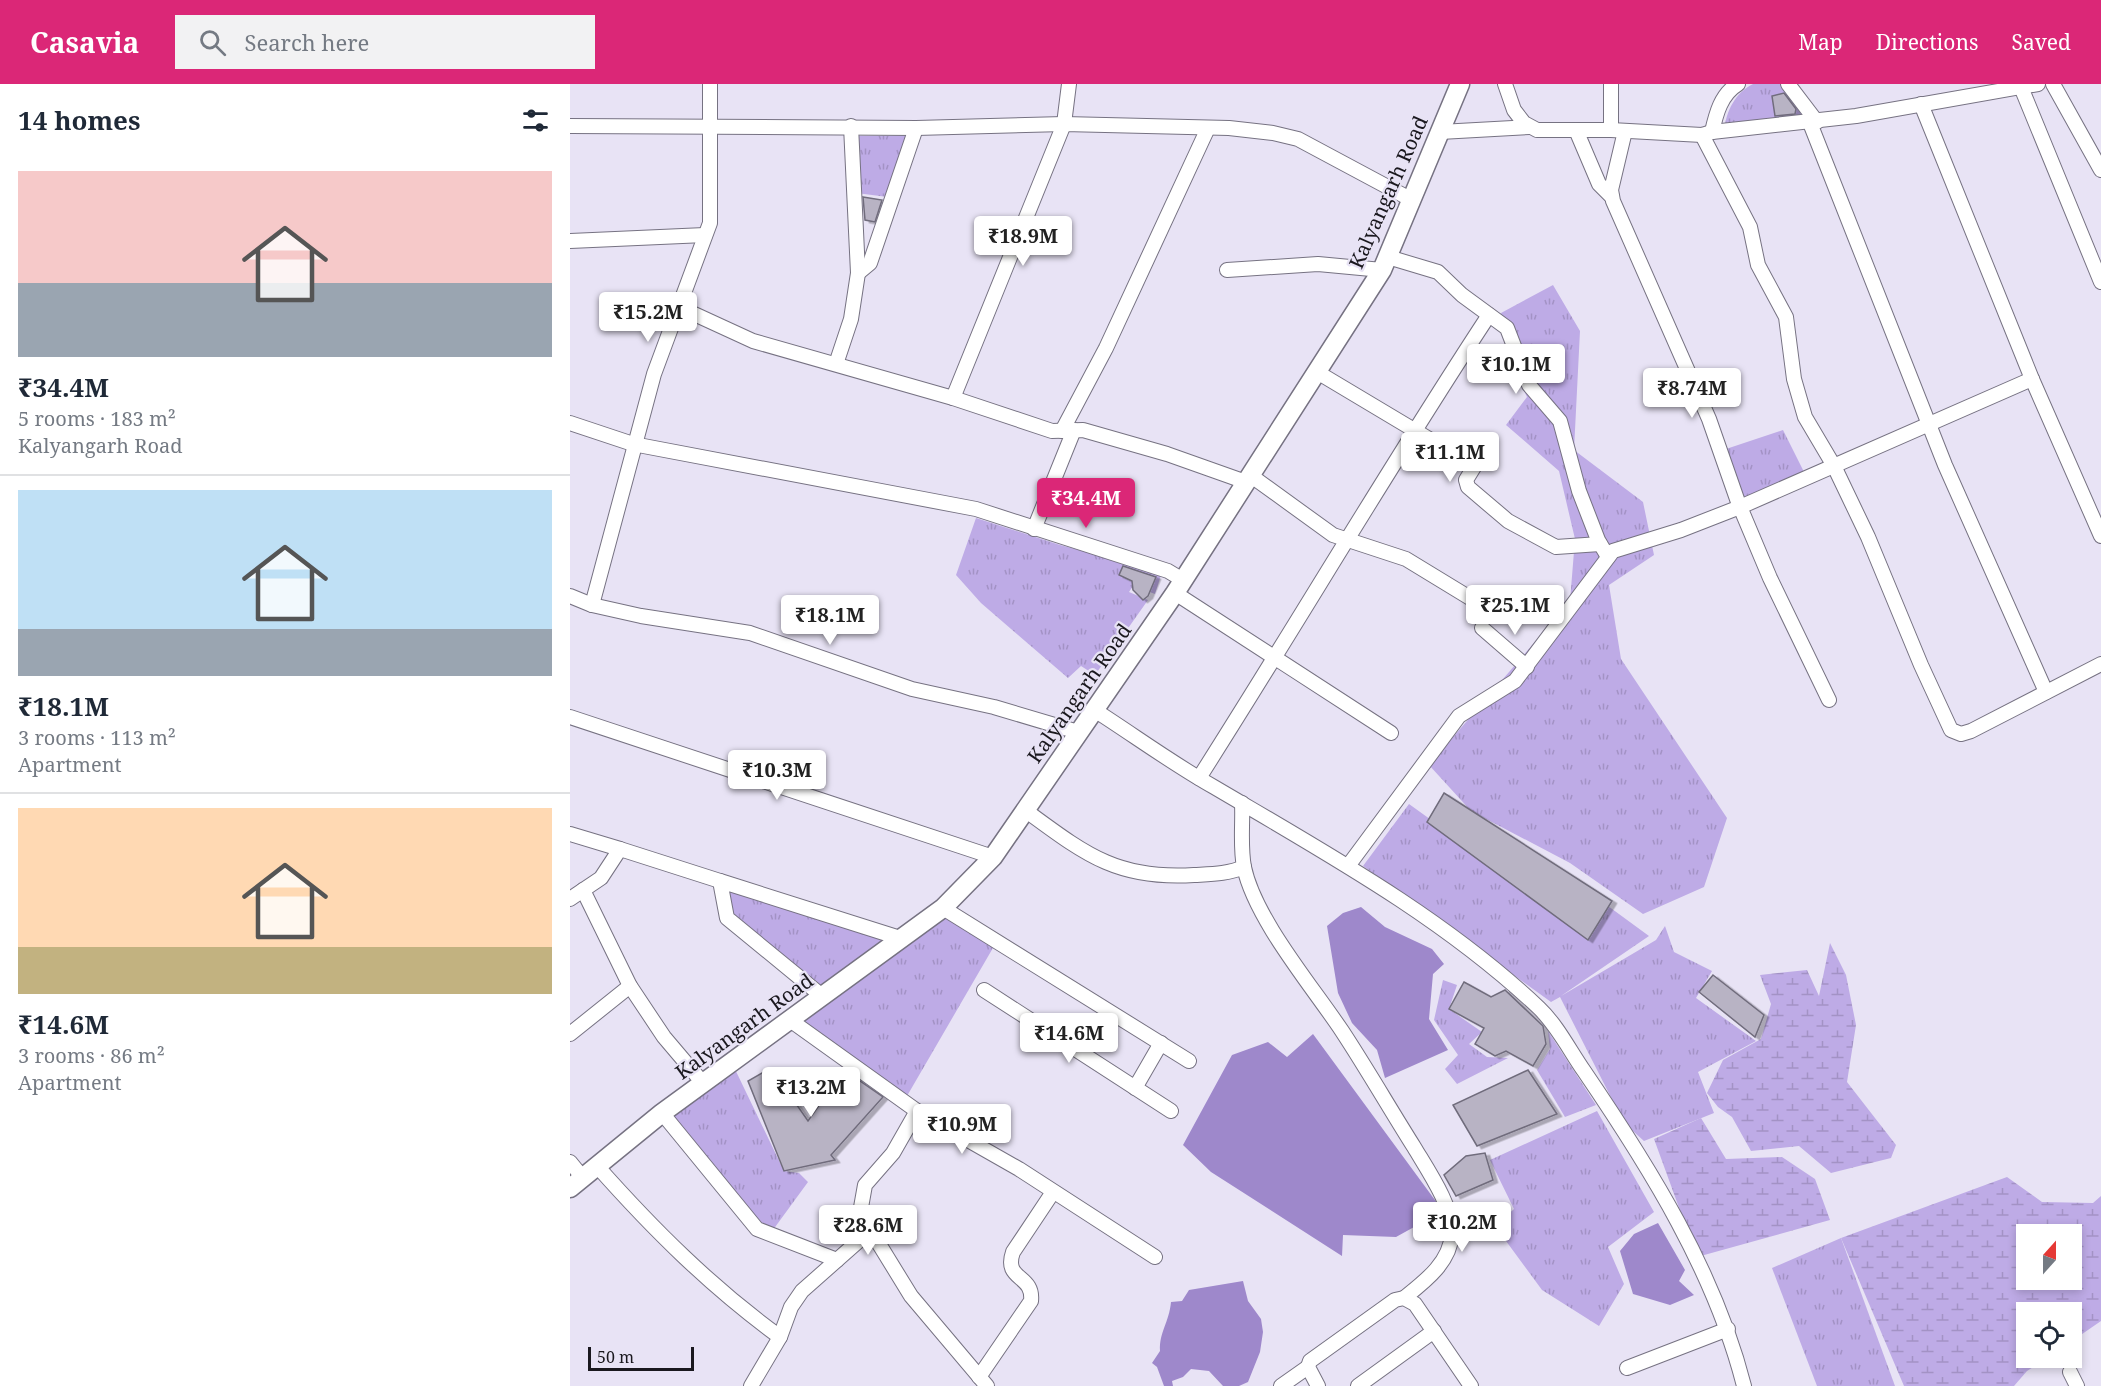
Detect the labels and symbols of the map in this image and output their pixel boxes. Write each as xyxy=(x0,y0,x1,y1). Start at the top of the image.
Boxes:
street label: Kalyangarh Road xyxy=(1342,111,1434,273)
pin: ₹18.9M xyxy=(974,216,1072,267)
pin: ₹15.2M xyxy=(599,292,697,343)
pin: ₹10.1M xyxy=(1467,344,1565,395)
pin: ₹8.74M xyxy=(1643,368,1741,419)
pin: ₹11.1M xyxy=(1401,432,1499,483)
pin: ₹34.4M xyxy=(1037,478,1135,529)
pin: ₹25.1M xyxy=(1466,585,1564,636)
pin: ₹18.1M xyxy=(781,595,879,646)
street label: Kalyangarh Road xyxy=(1021,618,1137,768)
pin: ₹10.3M xyxy=(728,750,826,801)
street label: Kalyangarh Road xyxy=(670,967,818,1085)
pin: ₹14.6M xyxy=(1020,1013,1118,1064)
pin: ₹13.2M xyxy=(762,1067,860,1118)
pin: ₹10.9M xyxy=(913,1104,1011,1155)
pin: ₹10.2M xyxy=(1413,1202,1511,1253)
pin: ₹28.6M xyxy=(819,1205,917,1256)
north arrow xyxy=(2016,1224,2082,1290)
scale bar xyxy=(588,1344,694,1372)

